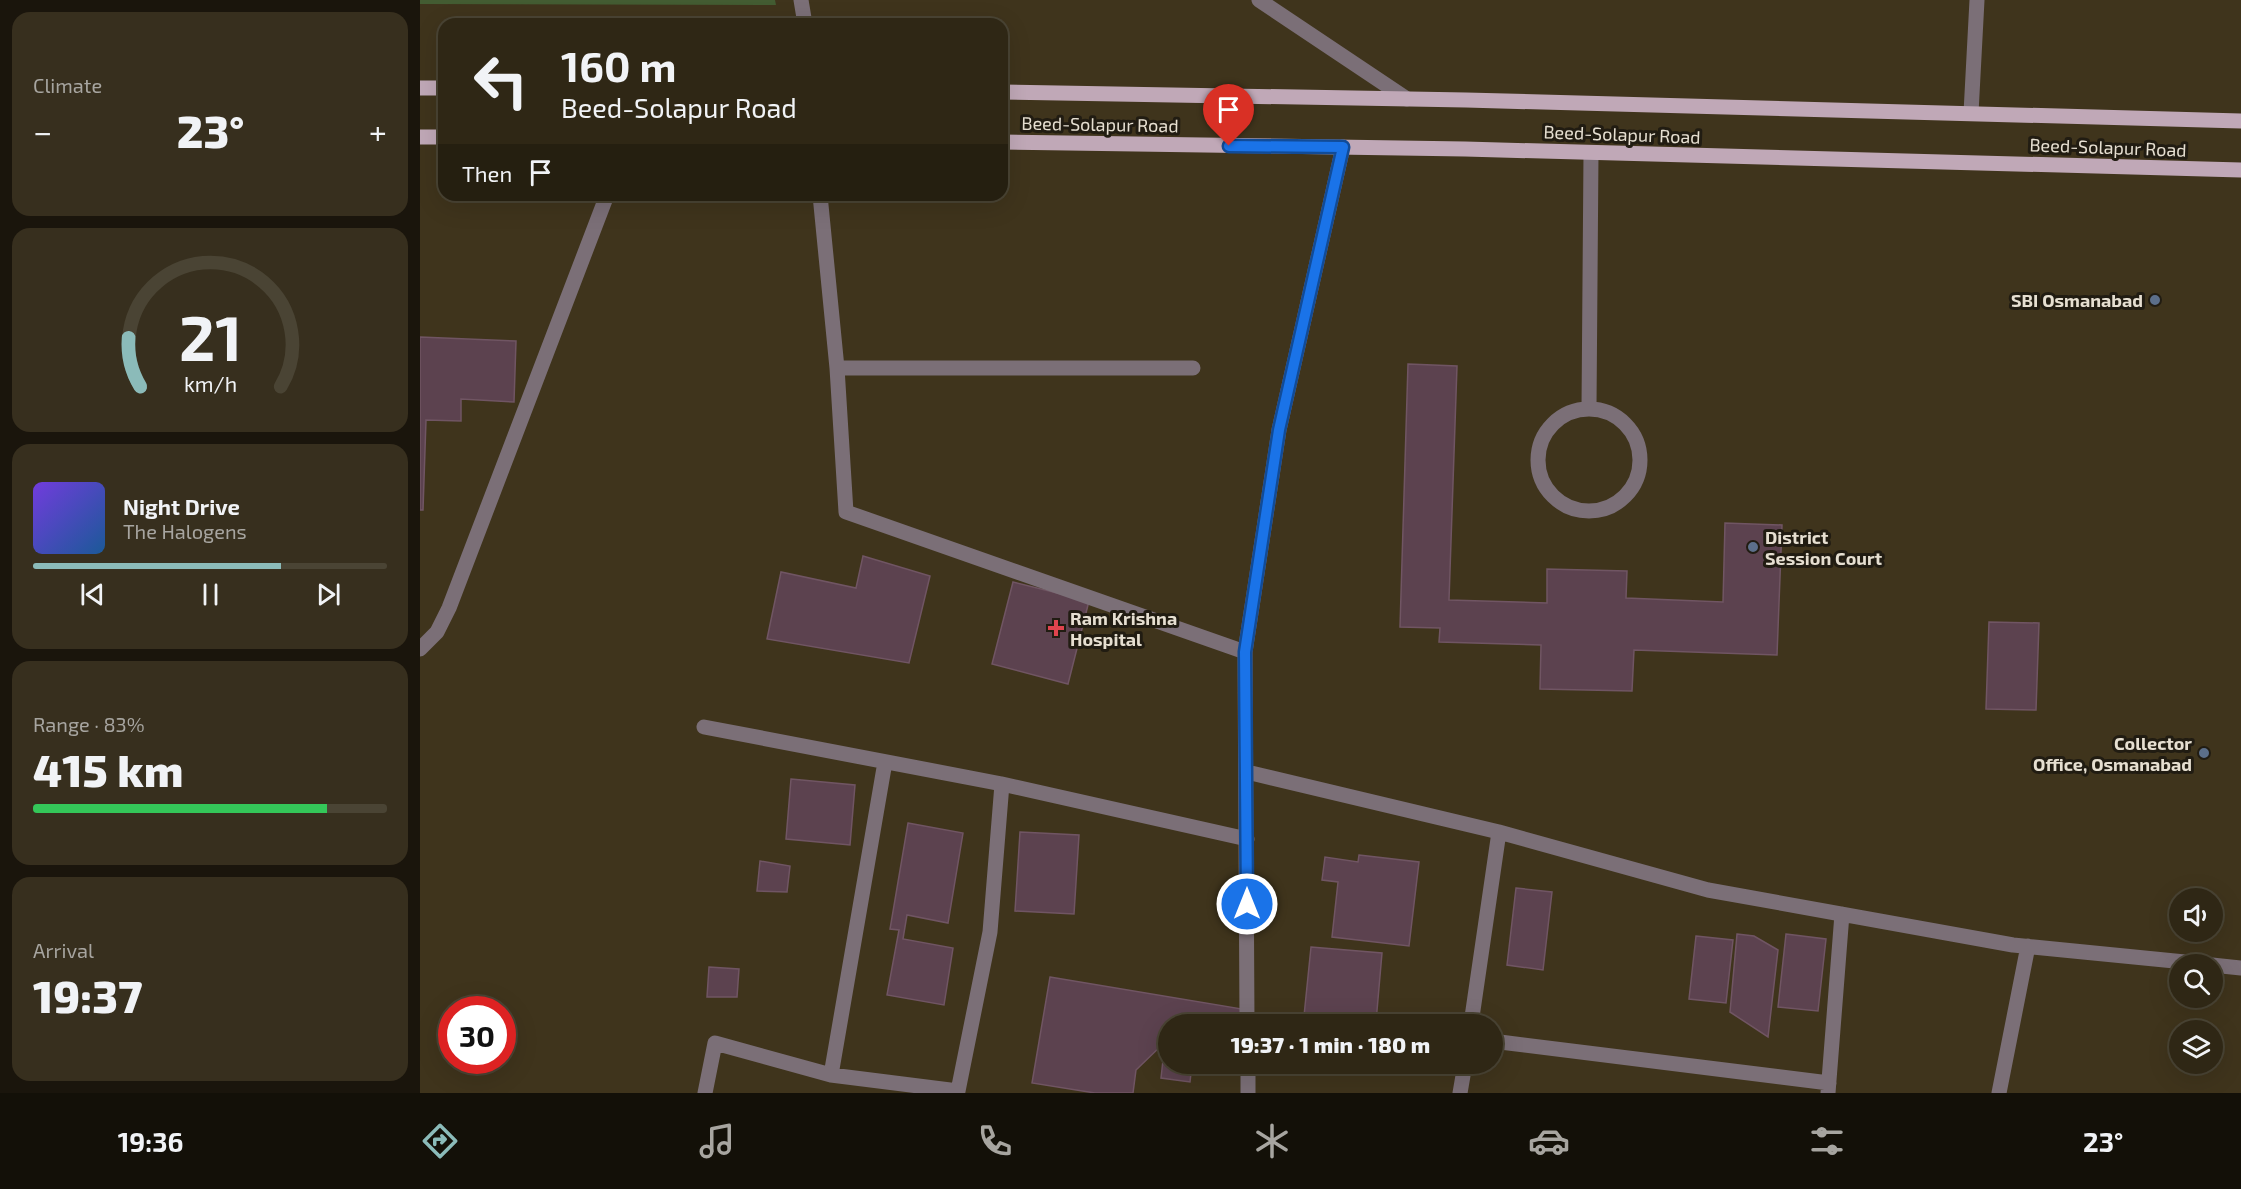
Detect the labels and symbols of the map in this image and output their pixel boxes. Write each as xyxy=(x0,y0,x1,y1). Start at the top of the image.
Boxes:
pin xyxy=(1203,84,1254,146)
street label: Beed-Solapur Road xyxy=(1021,112,1179,136)
street label: Beed-Solapur Road xyxy=(1543,120,1701,148)
street label: Beed-Solapur Road xyxy=(2029,133,2187,161)
place label: SBI Osmanabad xyxy=(2011,289,2143,311)
marker: SBI Osmanabad xyxy=(2148,293,2162,307)
place label: District Session Court xyxy=(1765,526,1883,569)
marker: District Session Court xyxy=(1746,540,1760,554)
place label: Ram Krishna Hospital xyxy=(1070,607,1177,650)
marker: Ram Krishna Hospital xyxy=(1047,619,1065,637)
place label: Collector Office, Osmanabad xyxy=(2033,732,2192,775)
marker: Collector Office, Osmanabad xyxy=(2197,746,2211,760)
position arrow xyxy=(1215,872,1279,936)
speed limit sign: 30 xyxy=(438,996,516,1074)

